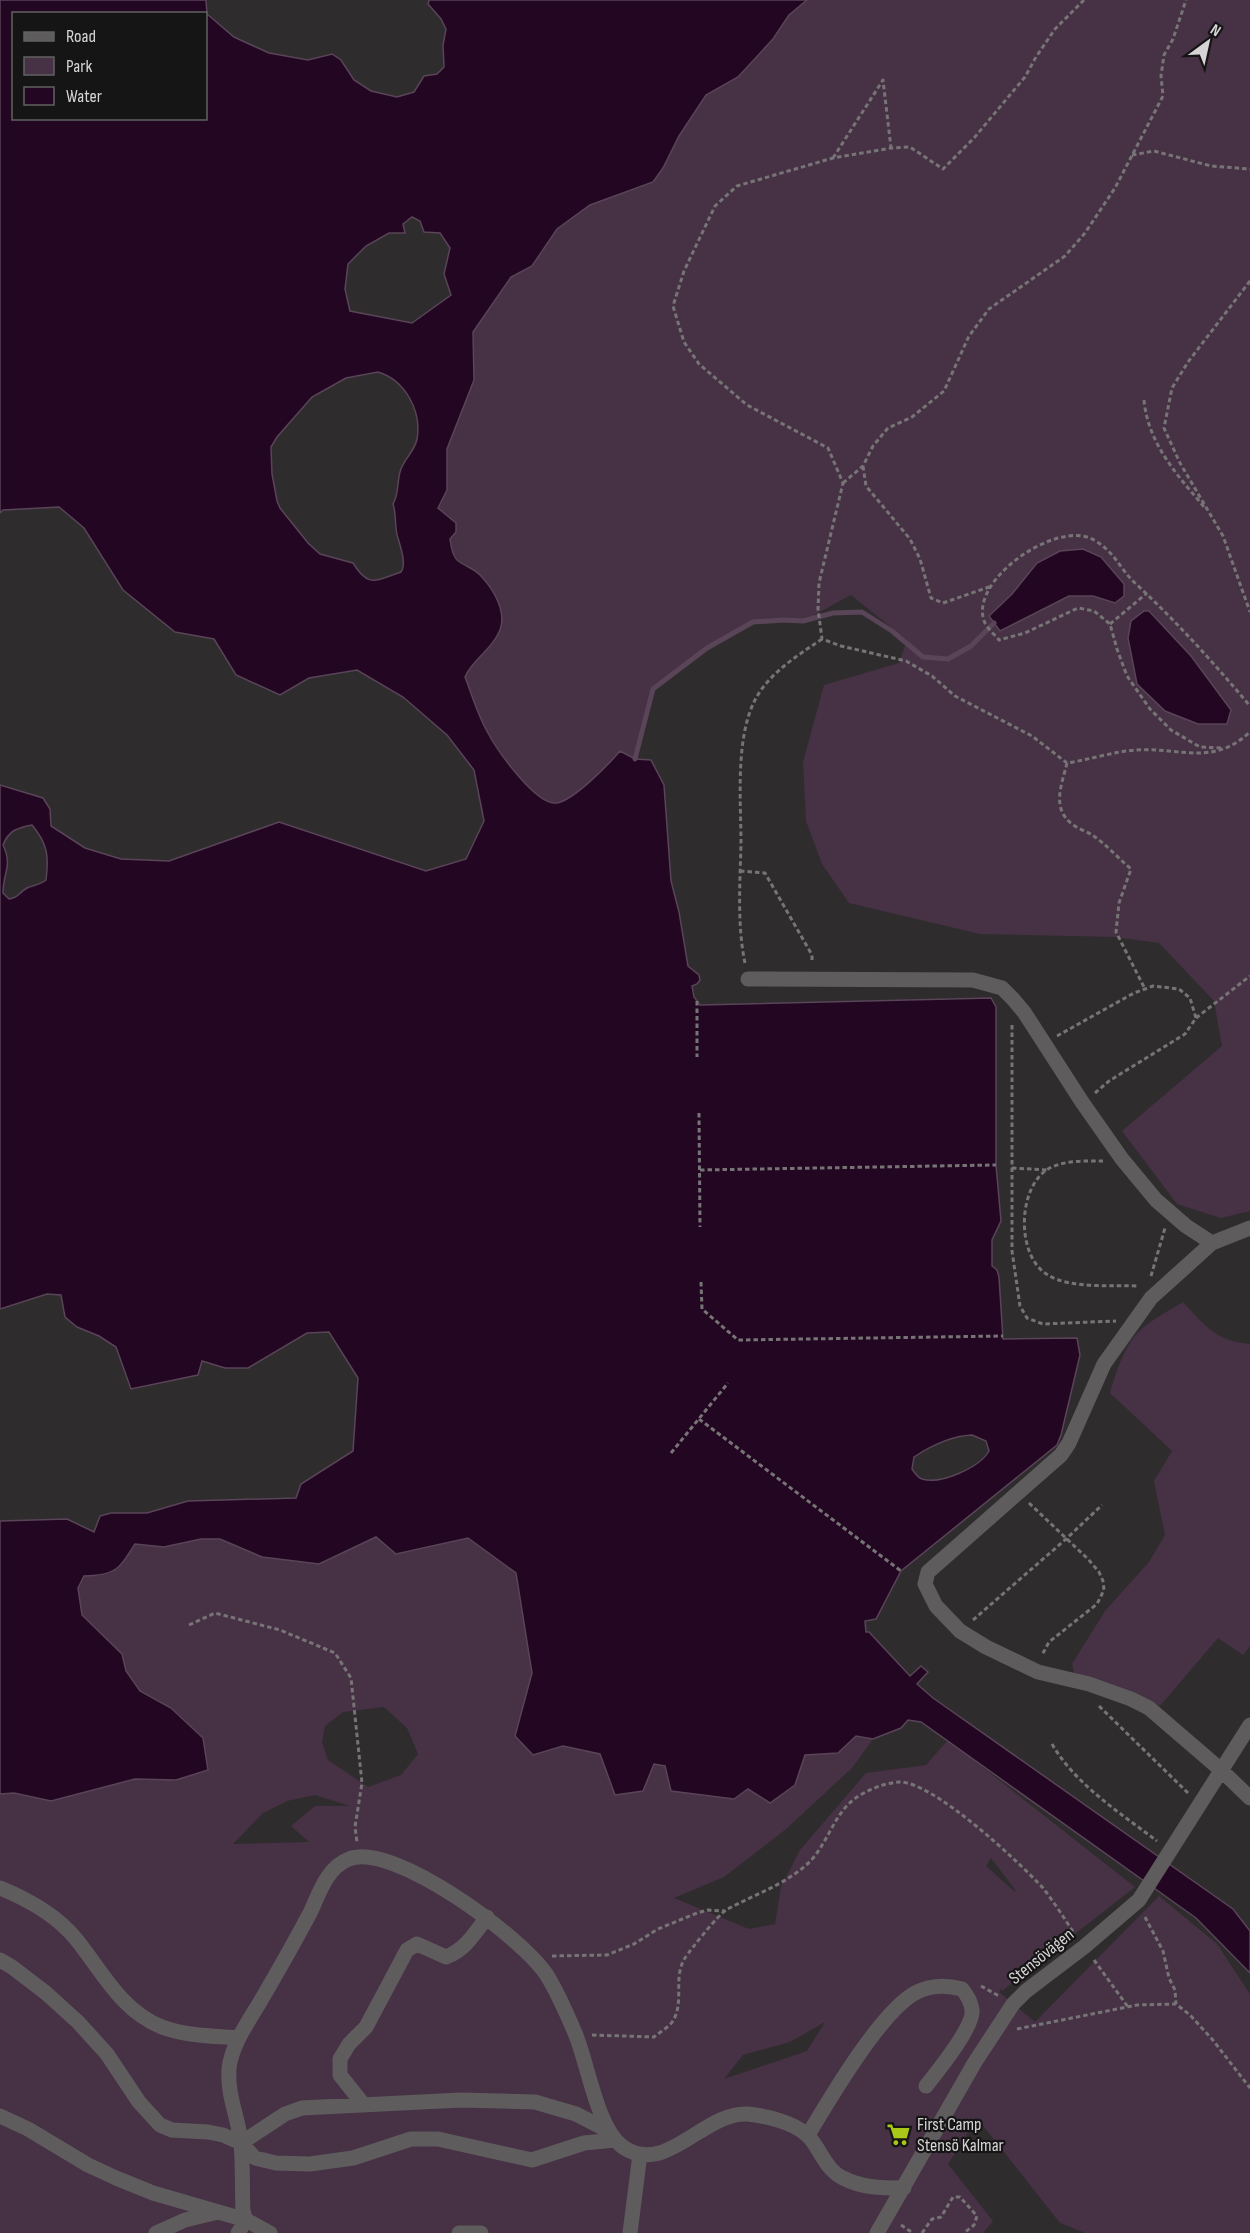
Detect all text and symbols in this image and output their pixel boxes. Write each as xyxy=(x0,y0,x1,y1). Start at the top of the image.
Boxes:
legend xyxy=(12,12,207,120)
north arrow xyxy=(1178,12,1238,72)
text: N xyxy=(1207,20,1224,41)
text: Road xyxy=(66,26,96,47)
text: Park xyxy=(66,56,92,77)
text: Water xyxy=(66,86,102,107)
street label: Stensövägen xyxy=(1005,1924,1078,1989)
place label: First Camp Stensö Kalmar xyxy=(917,2114,1004,2156)
supermarket icon: First Camp Stensö Kalmar xyxy=(886,2121,912,2147)

